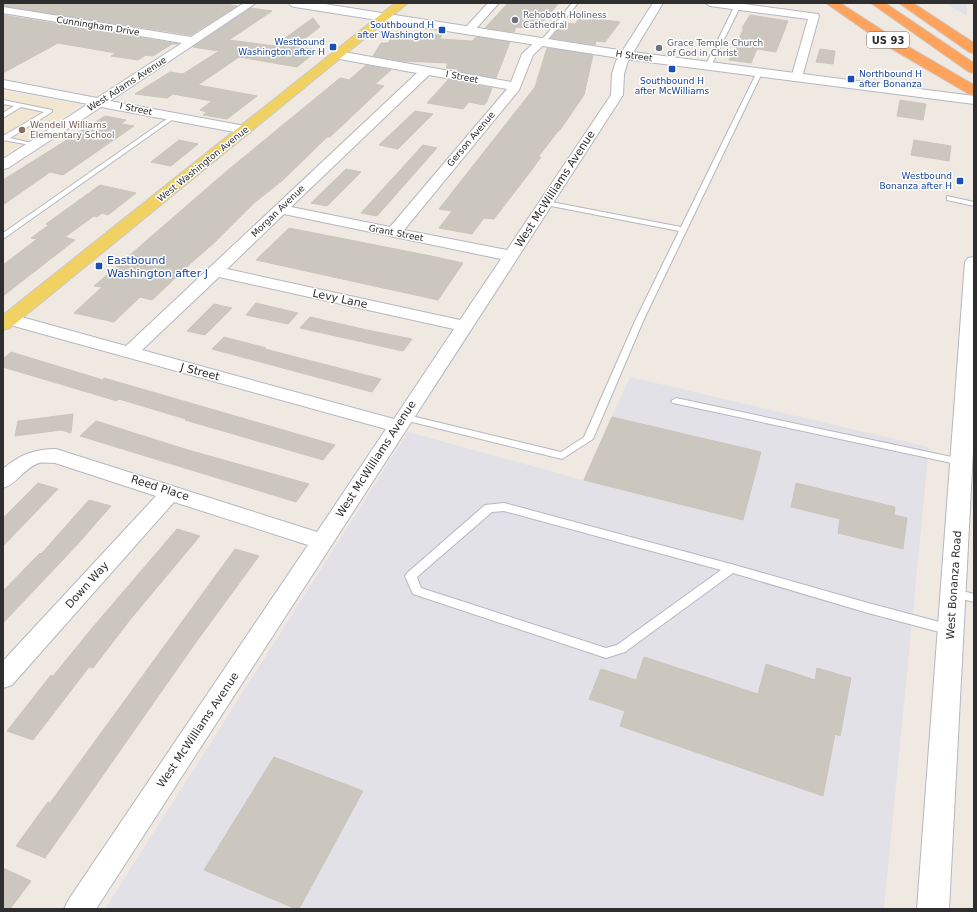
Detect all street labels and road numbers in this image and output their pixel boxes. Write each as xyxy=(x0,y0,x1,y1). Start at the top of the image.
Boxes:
street label: Cunningham Drive xyxy=(56,14,141,38)
road number: US 93 xyxy=(867,32,909,48)
street label: H Street xyxy=(615,48,653,64)
street label: West Adams Avenue xyxy=(86,55,169,113)
street label: I Street xyxy=(445,69,480,85)
street label: I Street xyxy=(119,101,154,117)
street label: Gerson Avenue xyxy=(445,109,497,168)
street label: West Washington Avenue xyxy=(155,124,251,204)
street label: West McWilliams Avenue xyxy=(512,128,598,250)
street label: Morgan Avenue xyxy=(249,183,307,239)
street label: Grant Street xyxy=(368,223,425,243)
street label: Levy Lane xyxy=(311,287,369,311)
street label: J Street xyxy=(178,360,222,384)
street label: West McWilliams Avenue xyxy=(333,398,419,520)
street label: Reed Place xyxy=(129,472,191,504)
street label: West Bonanza Road xyxy=(944,530,964,640)
street label: Down Way xyxy=(63,559,112,611)
street label: West McWilliams Avenue xyxy=(154,670,242,790)

